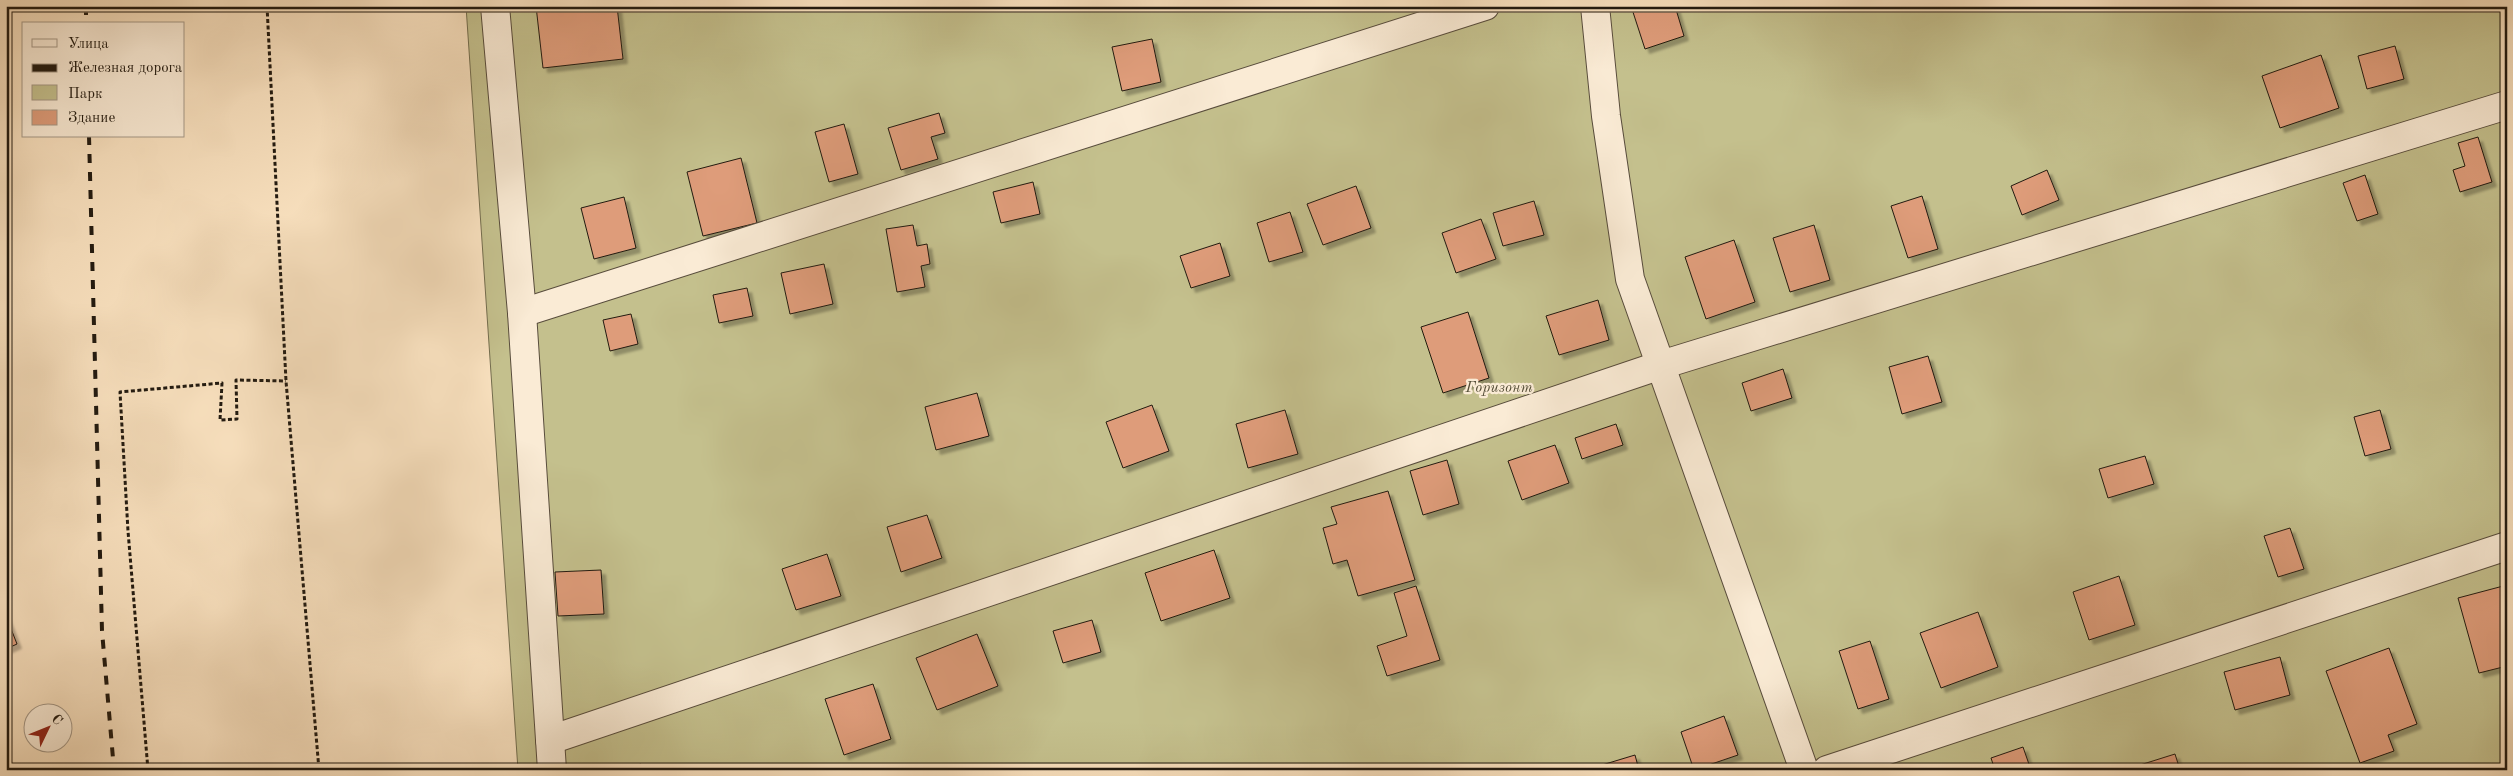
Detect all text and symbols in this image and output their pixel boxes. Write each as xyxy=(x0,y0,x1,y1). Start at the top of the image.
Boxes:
legend xyxy=(22,22,185,138)
text: Улица xyxy=(68,37,109,52)
text: Железная дорога xyxy=(68,61,183,76)
text: Парк xyxy=(68,87,103,102)
text: Здание xyxy=(68,111,115,126)
park label: Горизонт xyxy=(1464,381,1533,396)
north arrow xyxy=(22,704,72,754)
text: С xyxy=(49,712,65,728)

